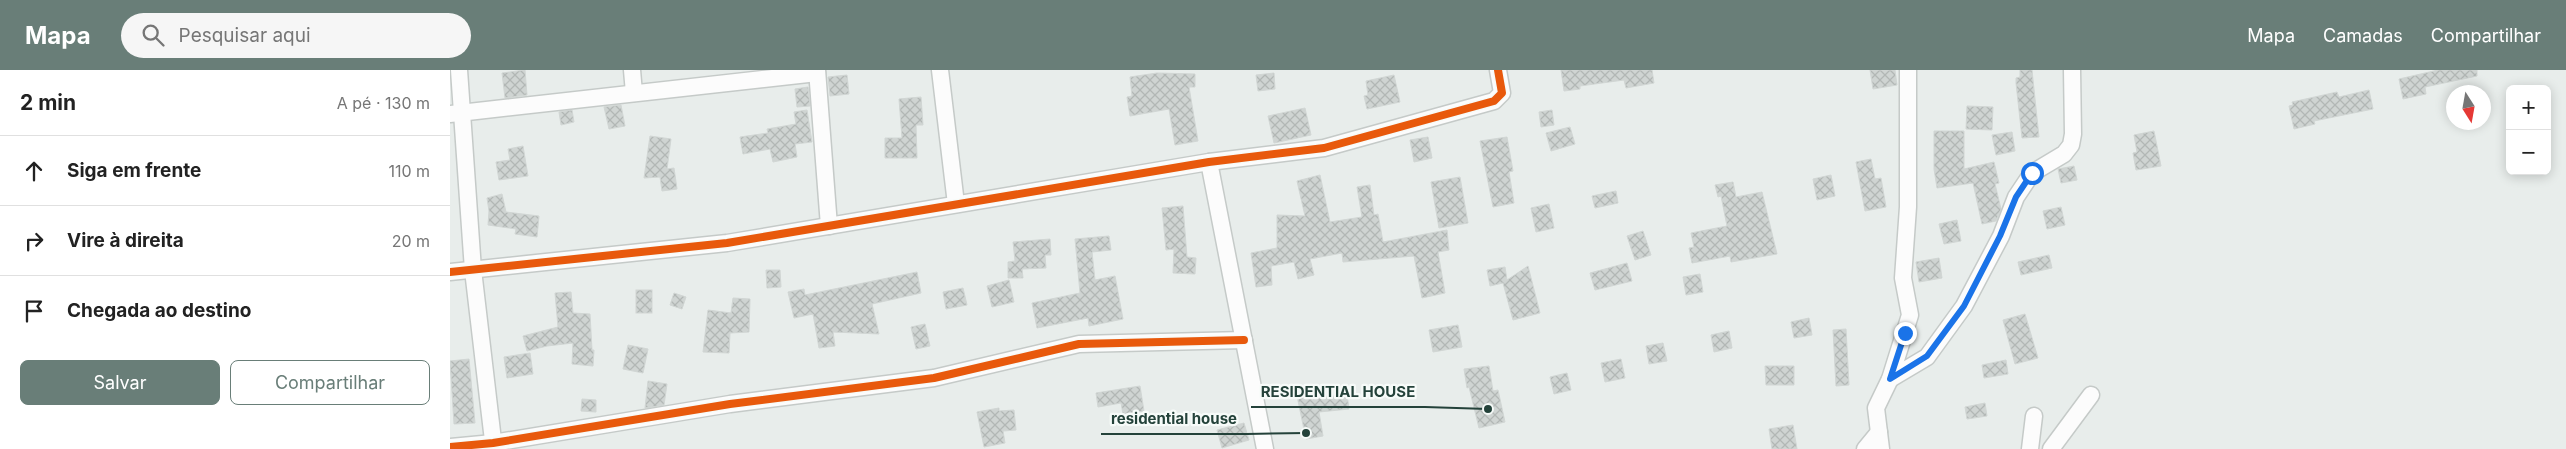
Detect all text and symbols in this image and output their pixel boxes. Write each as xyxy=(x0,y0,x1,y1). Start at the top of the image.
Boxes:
search box xyxy=(121,13,471,58)
text: Mapa xyxy=(25,21,91,50)
icon: search xyxy=(139,21,167,49)
text: Pesquisar aqui xyxy=(179,24,311,47)
text: Mapa xyxy=(2247,25,2295,46)
text: Camadas xyxy=(2323,25,2403,46)
text: Compartilhar xyxy=(2431,25,2541,46)
north arrow xyxy=(2446,85,2491,130)
map controls xyxy=(2506,85,2551,175)
button: + xyxy=(2506,85,2551,130)
text: 2 min xyxy=(20,90,76,115)
text: A pé · 130 m xyxy=(337,93,430,113)
button: − xyxy=(2506,130,2551,175)
icon: ahead xyxy=(20,157,48,185)
text: Siga em frente xyxy=(67,159,201,182)
text: 110 m xyxy=(388,161,430,181)
route start xyxy=(2021,162,2044,185)
icon: right xyxy=(20,227,48,255)
text: Vire à direita xyxy=(67,229,184,252)
text: 20 m xyxy=(392,231,430,251)
icon: arrive xyxy=(20,297,48,325)
text: Chegada ao destino xyxy=(67,299,251,322)
route end xyxy=(1894,322,1917,345)
button: Salvar xyxy=(20,360,220,405)
button: Compartilhar xyxy=(230,360,430,405)
callout: RESIDENTIAL HOUSE xyxy=(1251,377,1425,407)
text: RESIDENTIAL HOUSE xyxy=(1261,382,1415,401)
callout: residential house xyxy=(1101,404,1247,434)
text: residential house xyxy=(1111,409,1237,428)

